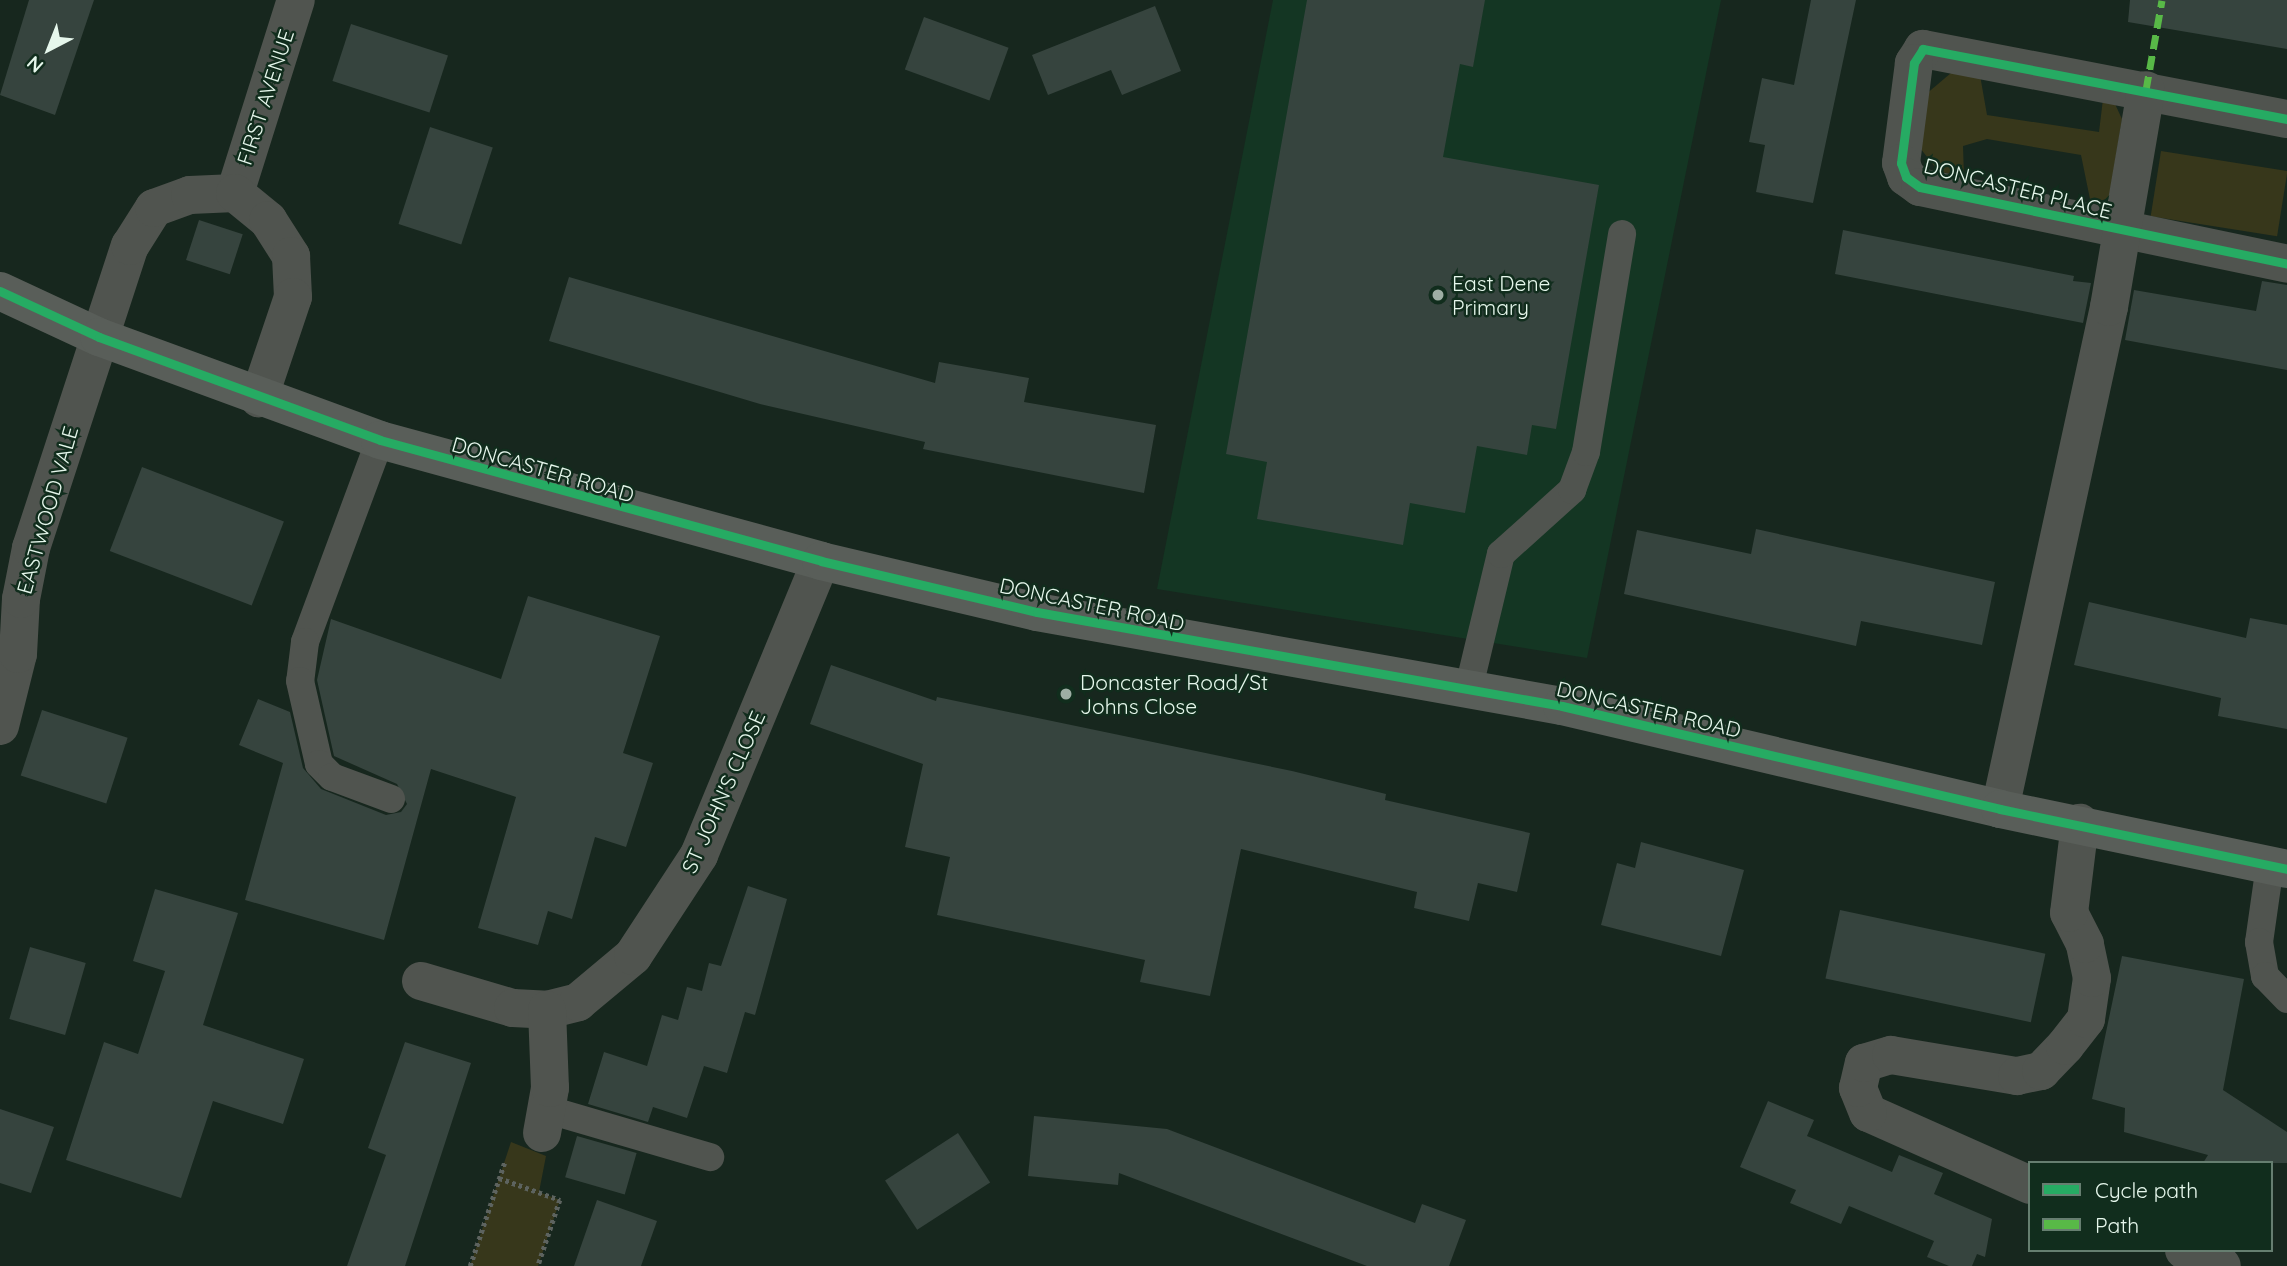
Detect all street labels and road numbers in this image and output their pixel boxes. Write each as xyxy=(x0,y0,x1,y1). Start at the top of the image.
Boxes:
street label: FIRST AVENUE xyxy=(231,26,299,168)
street label: DONCASTER PLACE xyxy=(1921,152,2115,224)
street label: EASTWOOD VALE xyxy=(11,423,83,597)
street label: DONCASTER ROAD xyxy=(449,431,637,507)
street label: DONCASTER ROAD xyxy=(997,572,1187,636)
street label: DONCASTER ROAD xyxy=(1554,676,1744,742)
street label: ST JOHN'S CLOSE xyxy=(676,707,770,877)

